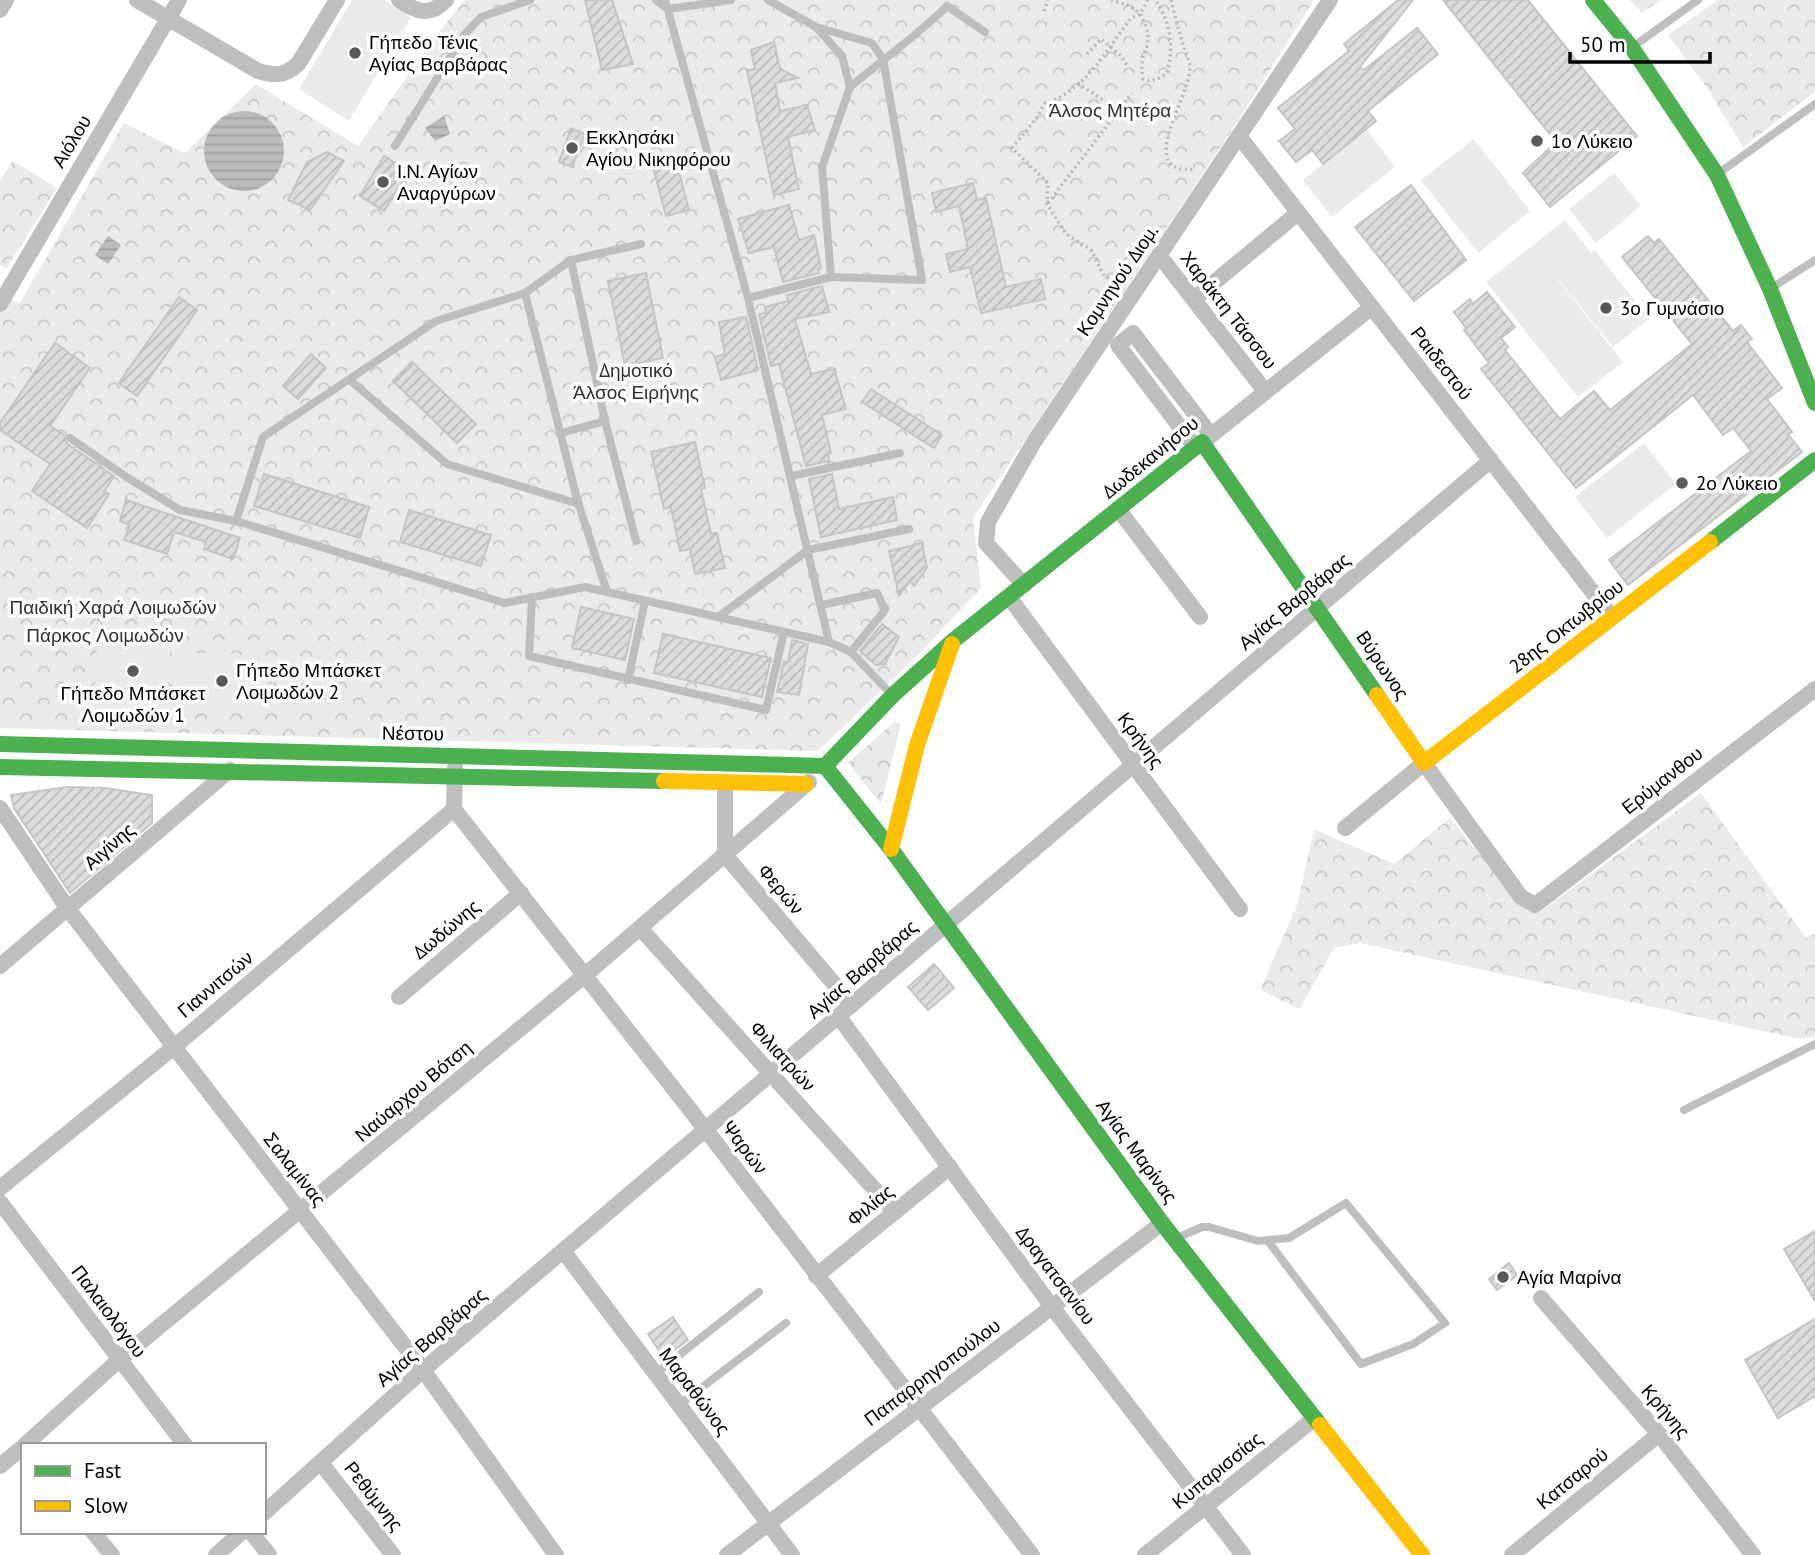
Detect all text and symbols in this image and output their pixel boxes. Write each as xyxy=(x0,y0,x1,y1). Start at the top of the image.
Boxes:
scale bar xyxy=(1570,21,1710,65)
place label: Γήπεδο Τένις Αγίας Βαρβάρας xyxy=(369,30,508,76)
text: 50 m xyxy=(1580,31,1626,58)
marker: Γήπεδο Τένις Αγίας Βαρβάρας xyxy=(347,45,363,61)
park label: Άλσος Μητέρα xyxy=(1049,98,1171,122)
street label: Αιόλου xyxy=(46,110,96,172)
place label: Εκκλησάκι Αγίου Νικηφόρου xyxy=(586,125,731,171)
place label: 1ο Λύκειο xyxy=(1551,129,1633,153)
marker: 1ο Λύκειο xyxy=(1529,133,1545,149)
marker: Εκκλησάκι Αγίου Νικηφόρου xyxy=(564,140,580,156)
place label: Ι.Ν. Αγίων Αναργύρων xyxy=(397,159,496,205)
marker: Ι.Ν. Αγίων Αναργύρων xyxy=(375,174,391,190)
street label: Κομνηνού Διομ. xyxy=(1071,220,1163,340)
street label: Χαράκτη Τάσσου xyxy=(1176,246,1282,374)
place label: 3ο Γυμνάσιο xyxy=(1620,296,1724,320)
marker: 3ο Γυμνάσιο xyxy=(1598,300,1614,316)
street label: Ραιδεστού xyxy=(1406,321,1478,405)
park label: Δημοτικό Άλσος Ειρήνης xyxy=(573,358,699,404)
street label: Δωδεκανήσου xyxy=(1097,411,1203,503)
place label: 2ο Λύκειο xyxy=(1696,471,1778,495)
marker: 2ο Λύκειο xyxy=(1674,475,1690,491)
street label: Αγίας Βαρβάρας xyxy=(1233,547,1355,655)
street label: 28ης Οκτωβρίου xyxy=(1504,574,1628,678)
park label: Παιδική Χαρά Λοιμωδών xyxy=(9,595,217,619)
park label: Πάρκος Λοιμωδών xyxy=(26,623,184,647)
street label: Βύρωνος xyxy=(1351,626,1415,704)
place label: Γήπεδο Μπάσκετ Λοιμωδών 2 xyxy=(236,658,381,704)
marker: Γήπεδο Μπάσκετ Λοιμωδών 1 xyxy=(125,663,141,679)
marker: Γήπεδο Μπάσκετ Λοιμωδών 2 xyxy=(214,673,230,689)
place label: Γήπεδο Μπάσκετ Λοιμωδών 1 xyxy=(61,681,206,727)
street label: Κρήνης xyxy=(1113,707,1169,773)
street label: Νέστου xyxy=(382,720,444,746)
street label: Ερύμανθου xyxy=(1617,741,1707,819)
street label: Αιγίνης xyxy=(79,817,139,875)
street label: Φερών xyxy=(753,859,809,919)
street label: Δωδώνης xyxy=(408,894,484,964)
street label: Αγίας Βαρβάρας xyxy=(802,914,922,1024)
street label: Γιαννιτσών xyxy=(172,945,258,1023)
street label: Φιλιατρών xyxy=(745,1016,821,1096)
street label: Ναύαρχου Βότση xyxy=(350,1035,476,1147)
street label: Αγίας Μαρίνας xyxy=(1091,1094,1183,1208)
street label: Ψαρών xyxy=(717,1115,773,1179)
street label: Σαλαμίνας xyxy=(259,1127,331,1211)
street label: Φιλίας xyxy=(842,1179,898,1231)
street label: Δραγατσανίου xyxy=(1011,1221,1101,1329)
street label: Παλαιολόγου xyxy=(66,1260,152,1362)
place label: Αγία Μαρίνα xyxy=(1517,1265,1621,1289)
marker: Αγία Μαρίνα xyxy=(1495,1269,1511,1285)
street label: Αγίας Βαρβάρας xyxy=(371,1282,491,1392)
street label: Παπαρρηγοπούλου xyxy=(859,1313,1005,1431)
street label: Μαραθώνος xyxy=(654,1343,736,1439)
street label: Κρήνης xyxy=(1636,1379,1696,1443)
street label: Κυπαρισσίας xyxy=(1167,1426,1267,1514)
street label: Κατσαρού xyxy=(1531,1442,1613,1514)
legend xyxy=(21,1443,266,1534)
street label: Ρεθύμνης xyxy=(339,1456,409,1536)
text: Fast xyxy=(84,1457,121,1484)
text: Slow xyxy=(84,1492,128,1519)

